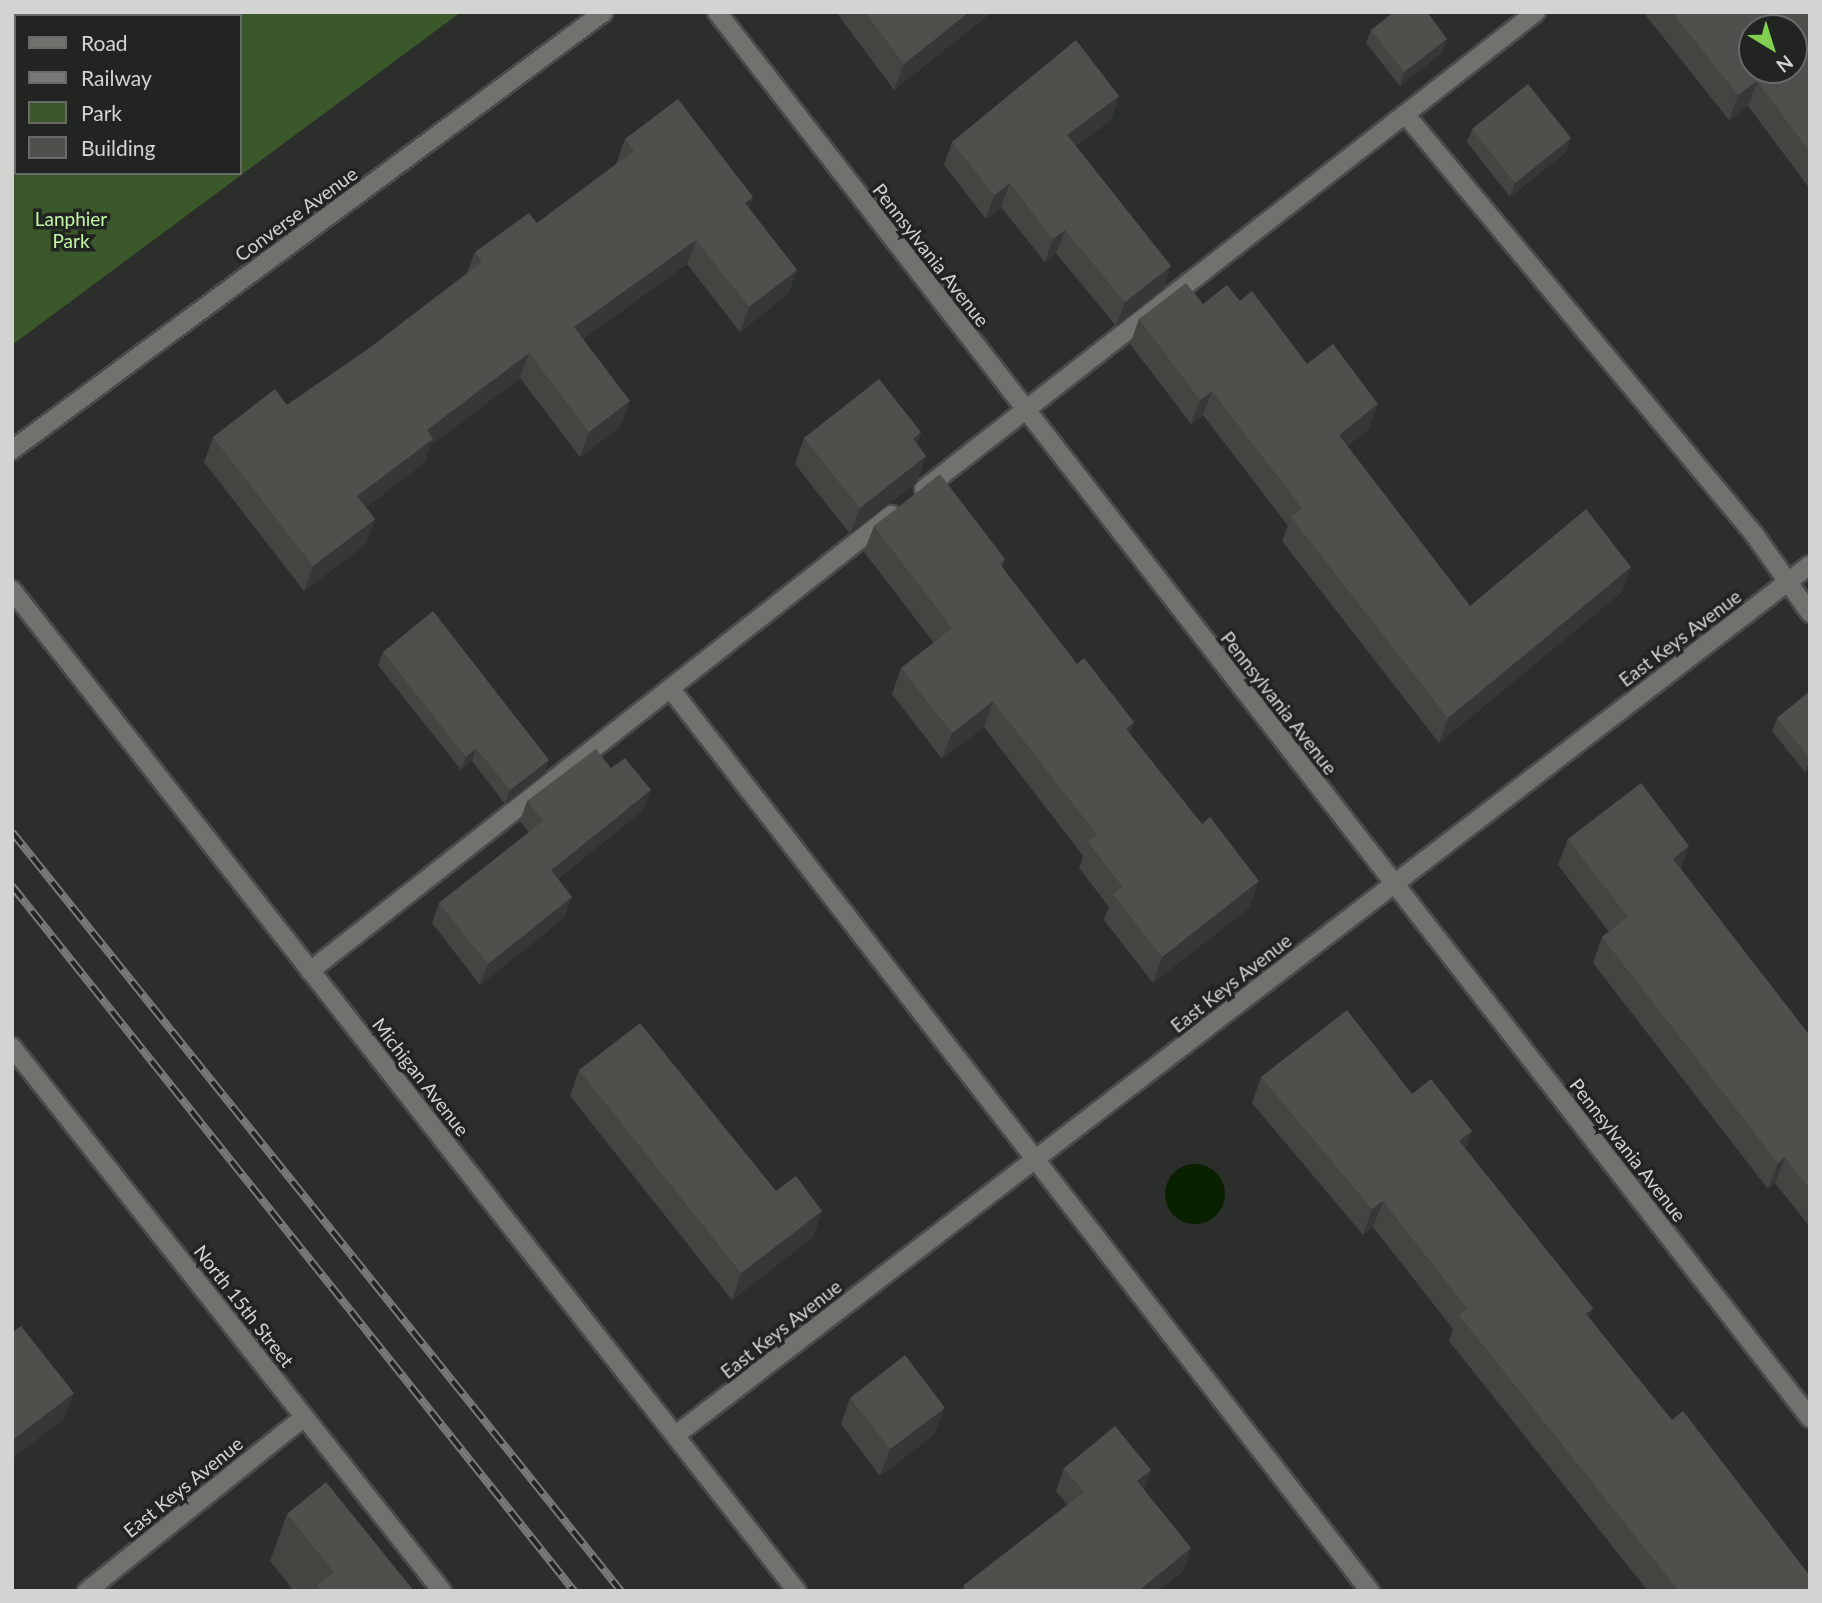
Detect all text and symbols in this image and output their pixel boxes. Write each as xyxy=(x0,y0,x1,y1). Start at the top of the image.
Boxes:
legend xyxy=(14,14,242,175)
north arrow xyxy=(1738,14,1808,84)
text: Road xyxy=(81,30,128,55)
text: N xyxy=(1772,51,1798,78)
text: Railway xyxy=(81,65,152,90)
text: Park xyxy=(81,100,122,125)
text: Building xyxy=(81,135,156,160)
street label: Converse Avenue xyxy=(230,162,362,266)
street label: Pennsylvania Avenue xyxy=(868,179,994,331)
park label: Lanphier Park xyxy=(35,208,107,252)
street label: East Keys Avenue xyxy=(1614,585,1746,691)
street label: Pennsylvania Avenue xyxy=(1216,627,1342,779)
street label: East Keys Avenue xyxy=(1166,929,1296,1037)
street label: Michigan Avenue xyxy=(368,1013,474,1141)
street label: Pennsylvania Avenue xyxy=(1565,1074,1691,1226)
street label: North 15th Street xyxy=(189,1240,299,1372)
street label: East Keys Avenue xyxy=(716,1275,846,1383)
street label: East Keys Avenue xyxy=(119,1432,247,1542)

